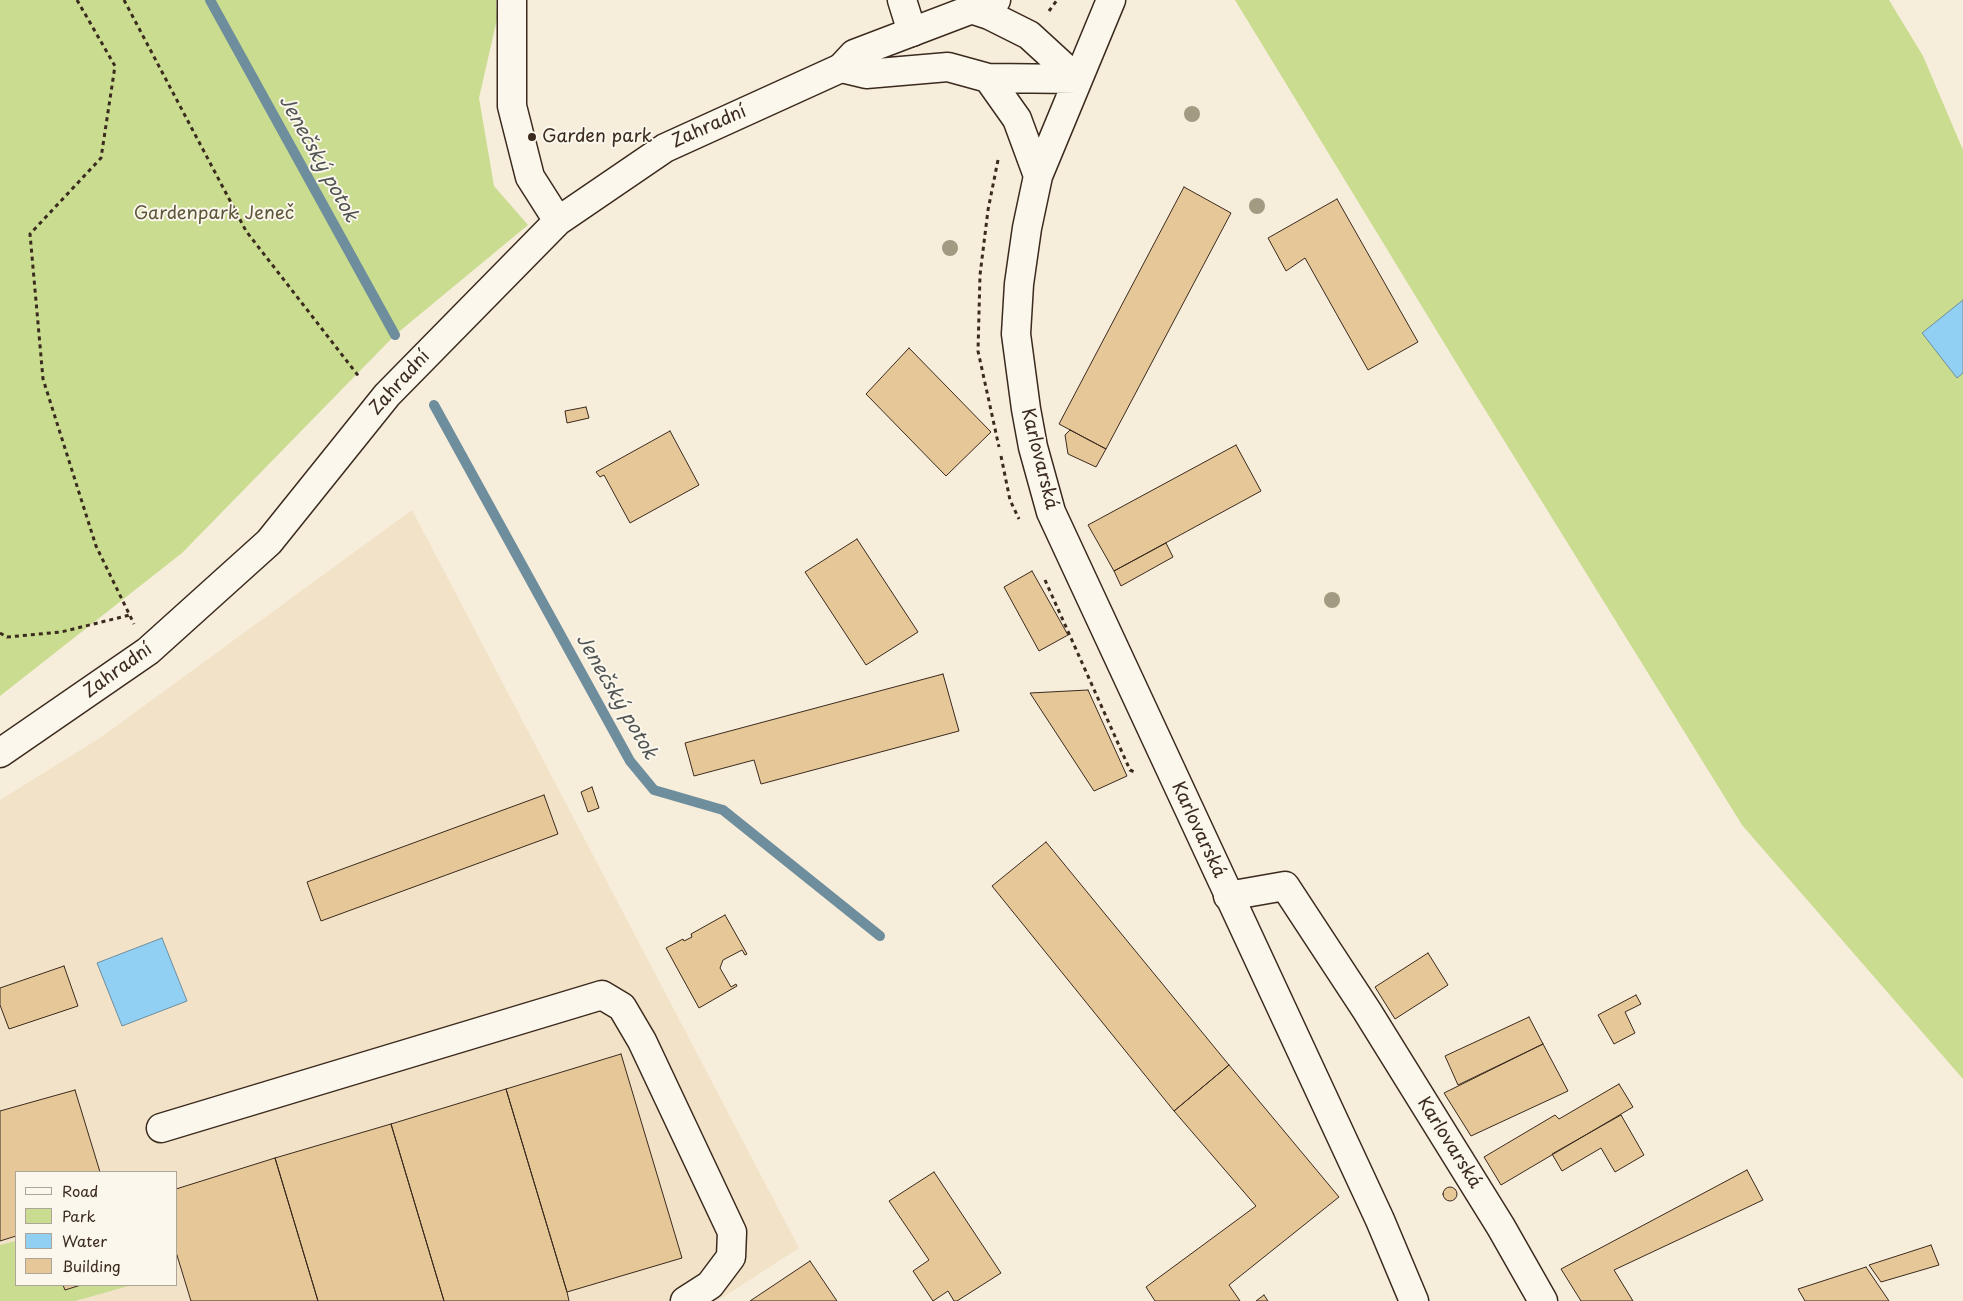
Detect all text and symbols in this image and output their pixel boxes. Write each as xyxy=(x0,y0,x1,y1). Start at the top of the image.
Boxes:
water label: Jenečský potok xyxy=(274,92,362,226)
street label: Zahradní xyxy=(668,101,750,153)
place label: Garden park xyxy=(542,126,652,148)
marker: Garden park xyxy=(526,131,538,143)
park label: Gardenpark Jeneč xyxy=(134,203,294,225)
street label: Zahradní xyxy=(365,346,435,420)
street label: Karlovarská xyxy=(1016,406,1062,512)
water label: Jenečský potok xyxy=(571,630,661,764)
street label: Zahradní xyxy=(80,639,156,703)
street label: Karlovarská xyxy=(1166,779,1230,881)
street label: Karlovarská xyxy=(1412,1093,1486,1193)
legend xyxy=(15,1171,178,1286)
text: Road xyxy=(62,1179,98,1202)
text: Park xyxy=(62,1204,96,1227)
text: Water xyxy=(62,1229,107,1252)
text: Building xyxy=(62,1254,121,1277)

